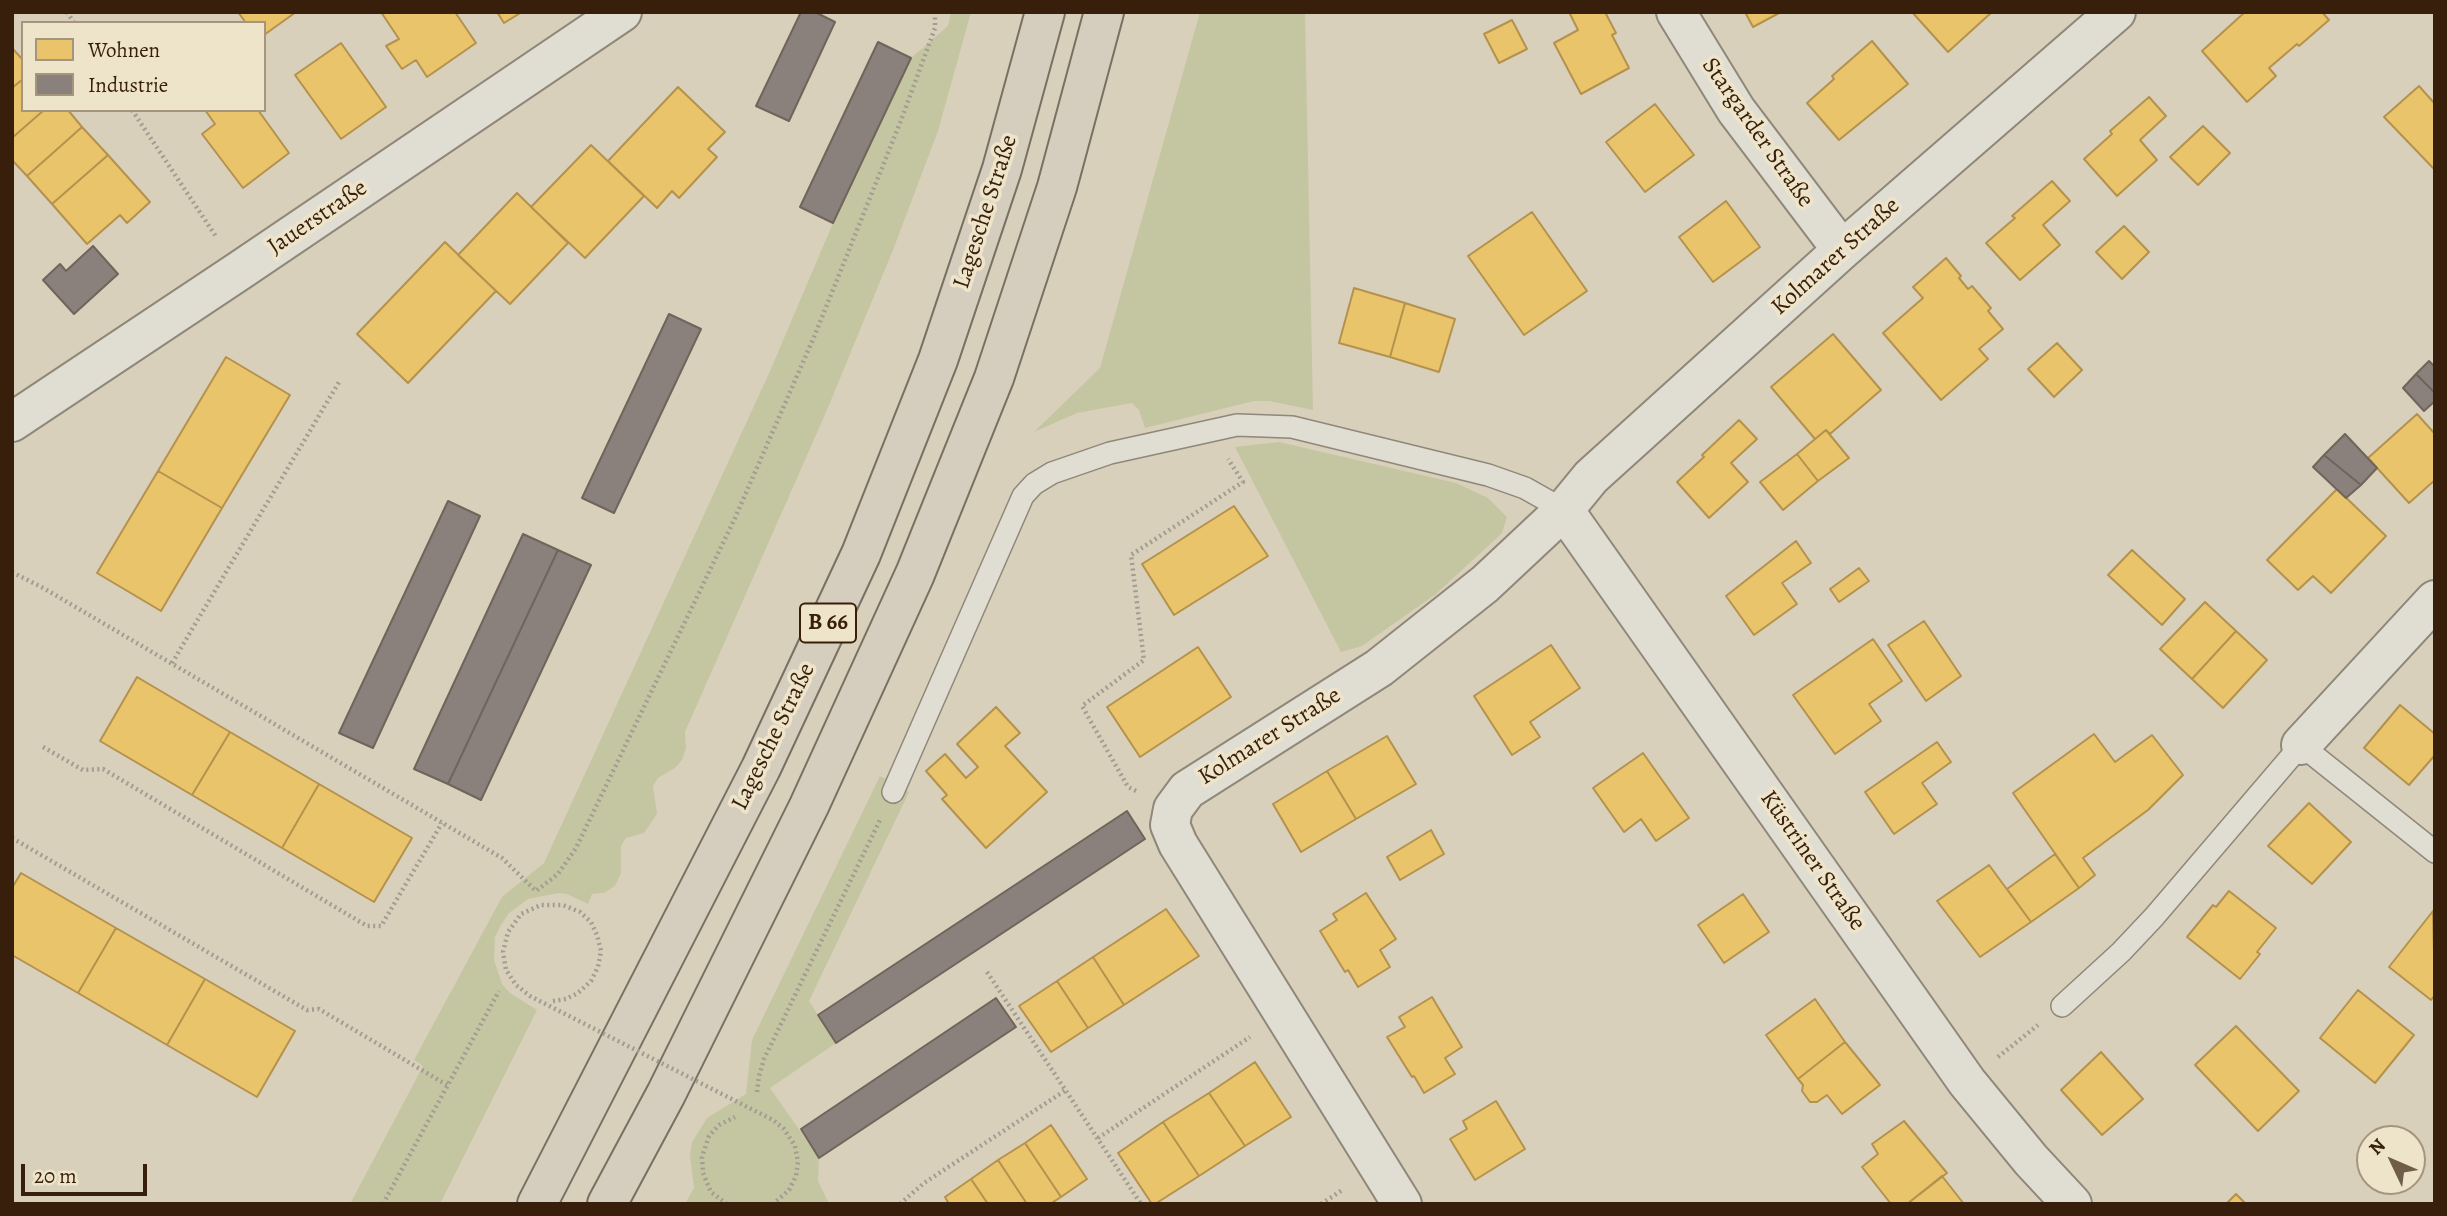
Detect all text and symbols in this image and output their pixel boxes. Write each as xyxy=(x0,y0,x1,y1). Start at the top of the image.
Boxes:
legend xyxy=(21,21,266,112)
text: Wohnen xyxy=(88,36,160,64)
street label: Stargarder Straße xyxy=(1695,53,1819,213)
text: Industrie xyxy=(88,71,168,99)
street label: Lagesche Straße xyxy=(948,131,1024,293)
street label: Jauerstraße xyxy=(263,174,373,262)
street label: Kolmarer Straße xyxy=(1766,192,1906,322)
road number: B 66 xyxy=(800,604,856,642)
street label: Lagesche Straße xyxy=(726,659,822,815)
street label: Kolmarer Straße xyxy=(1193,682,1347,792)
street label: Küstriner Straße xyxy=(1753,785,1871,937)
north arrow xyxy=(2356,1125,2426,1195)
text: N xyxy=(2363,1133,2391,1161)
scale bar xyxy=(24,1150,150,1194)
text: 20 m xyxy=(34,1162,77,1190)

